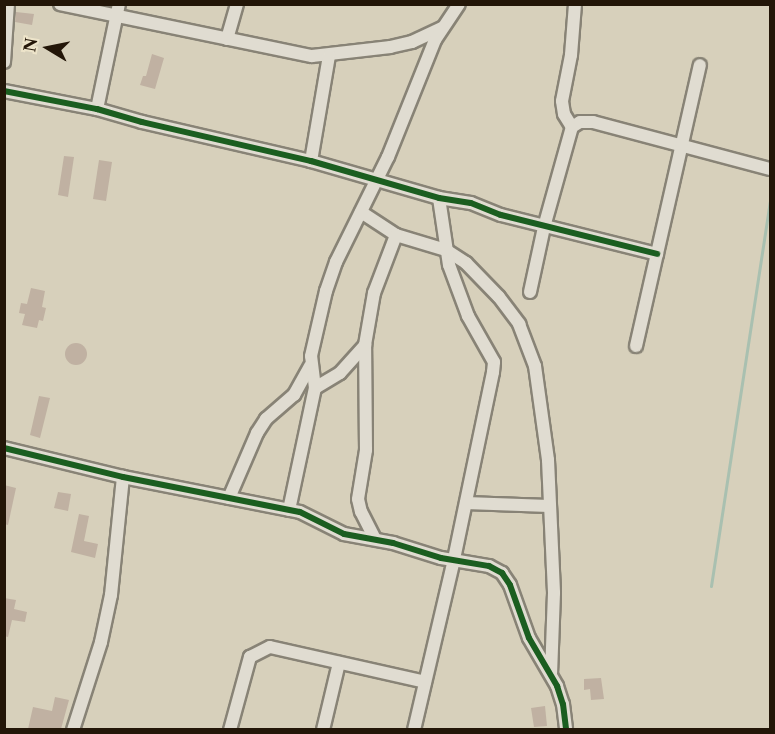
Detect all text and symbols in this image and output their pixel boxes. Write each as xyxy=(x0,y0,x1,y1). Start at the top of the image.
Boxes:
north arrow xyxy=(18,18,78,78)
text: N xyxy=(19,36,41,53)

